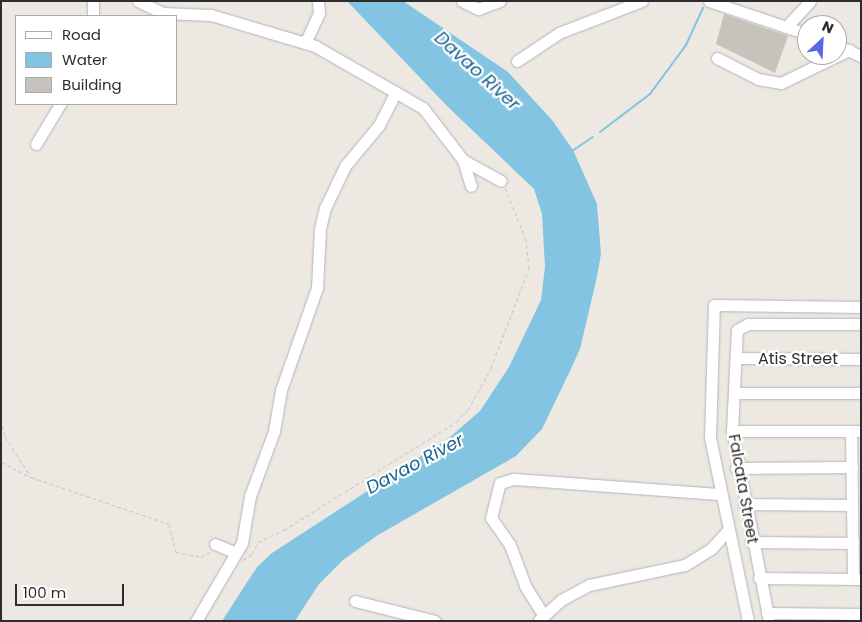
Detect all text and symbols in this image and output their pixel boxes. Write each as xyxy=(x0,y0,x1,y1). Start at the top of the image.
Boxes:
legend xyxy=(15,15,178,105)
north arrow xyxy=(797,15,847,65)
text: N xyxy=(819,16,837,39)
text: Road xyxy=(62,24,101,45)
water label: Davao River xyxy=(430,27,524,115)
text: Water xyxy=(62,49,107,70)
text: Building xyxy=(62,74,122,95)
street label: Atis Street xyxy=(758,349,838,369)
water label: Davao River xyxy=(363,429,467,499)
street label: Falcata Street xyxy=(724,433,762,545)
scale bar xyxy=(18,574,126,606)
text: 100 m xyxy=(23,582,66,603)

